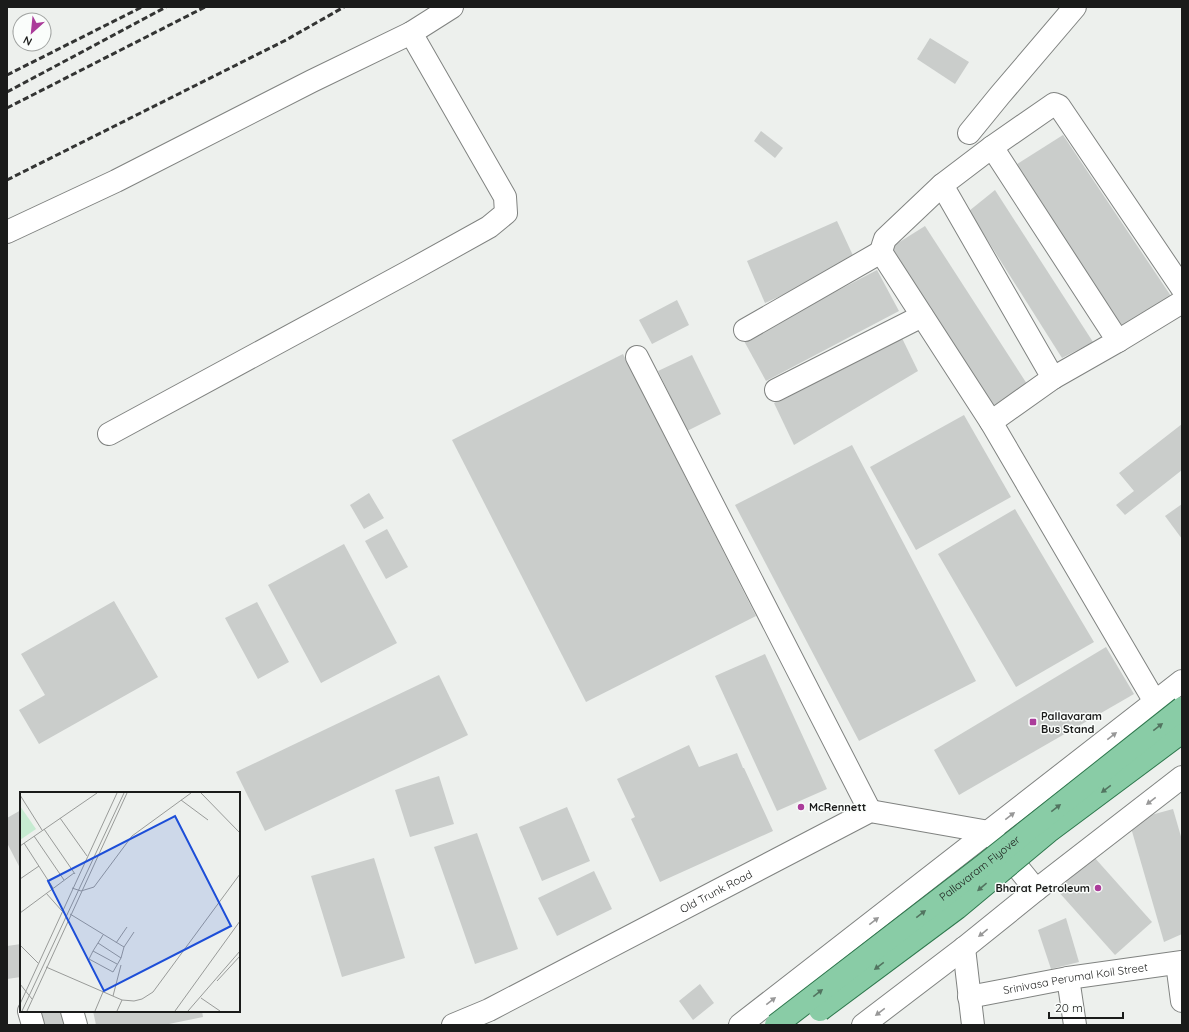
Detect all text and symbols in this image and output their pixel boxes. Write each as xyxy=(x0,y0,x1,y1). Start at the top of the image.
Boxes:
north arrow xyxy=(12,12,52,52)
text: N xyxy=(21,33,34,49)
place label: Pallavaram Bus Stand xyxy=(1041,709,1102,736)
marker: Pallavaram Bus Stand xyxy=(1028,717,1038,727)
one-way arrow xyxy=(1152,722,1163,731)
one-way arrow xyxy=(1107,732,1118,740)
one-way arrow xyxy=(1101,785,1111,793)
inset map xyxy=(20,792,240,1012)
one-way arrow xyxy=(1146,797,1157,805)
place label: McRennett xyxy=(809,800,866,814)
marker: McRennett xyxy=(796,802,806,812)
one-way arrow xyxy=(1051,803,1062,812)
one-way arrow xyxy=(1004,812,1015,820)
street label: Pallavaram Flyover xyxy=(936,832,1023,904)
street label: Old Trunk Road xyxy=(677,867,754,916)
place label: Bharat Petroleum xyxy=(995,881,1090,895)
one-way arrow xyxy=(977,882,988,891)
marker: Bharat Petroleum xyxy=(1093,883,1103,893)
one-way arrow xyxy=(915,909,926,918)
one-way arrow xyxy=(868,917,879,926)
one-way arrow xyxy=(978,929,988,938)
street label: Srinivasa Perumal Koil Street xyxy=(1002,960,1149,997)
one-way arrow xyxy=(874,962,884,970)
one-way arrow xyxy=(812,988,823,997)
scale bar xyxy=(1049,994,1123,1020)
one-way arrow xyxy=(766,997,777,1005)
text: 20 m xyxy=(1055,1000,1083,1015)
one-way arrow xyxy=(875,1008,885,1016)

